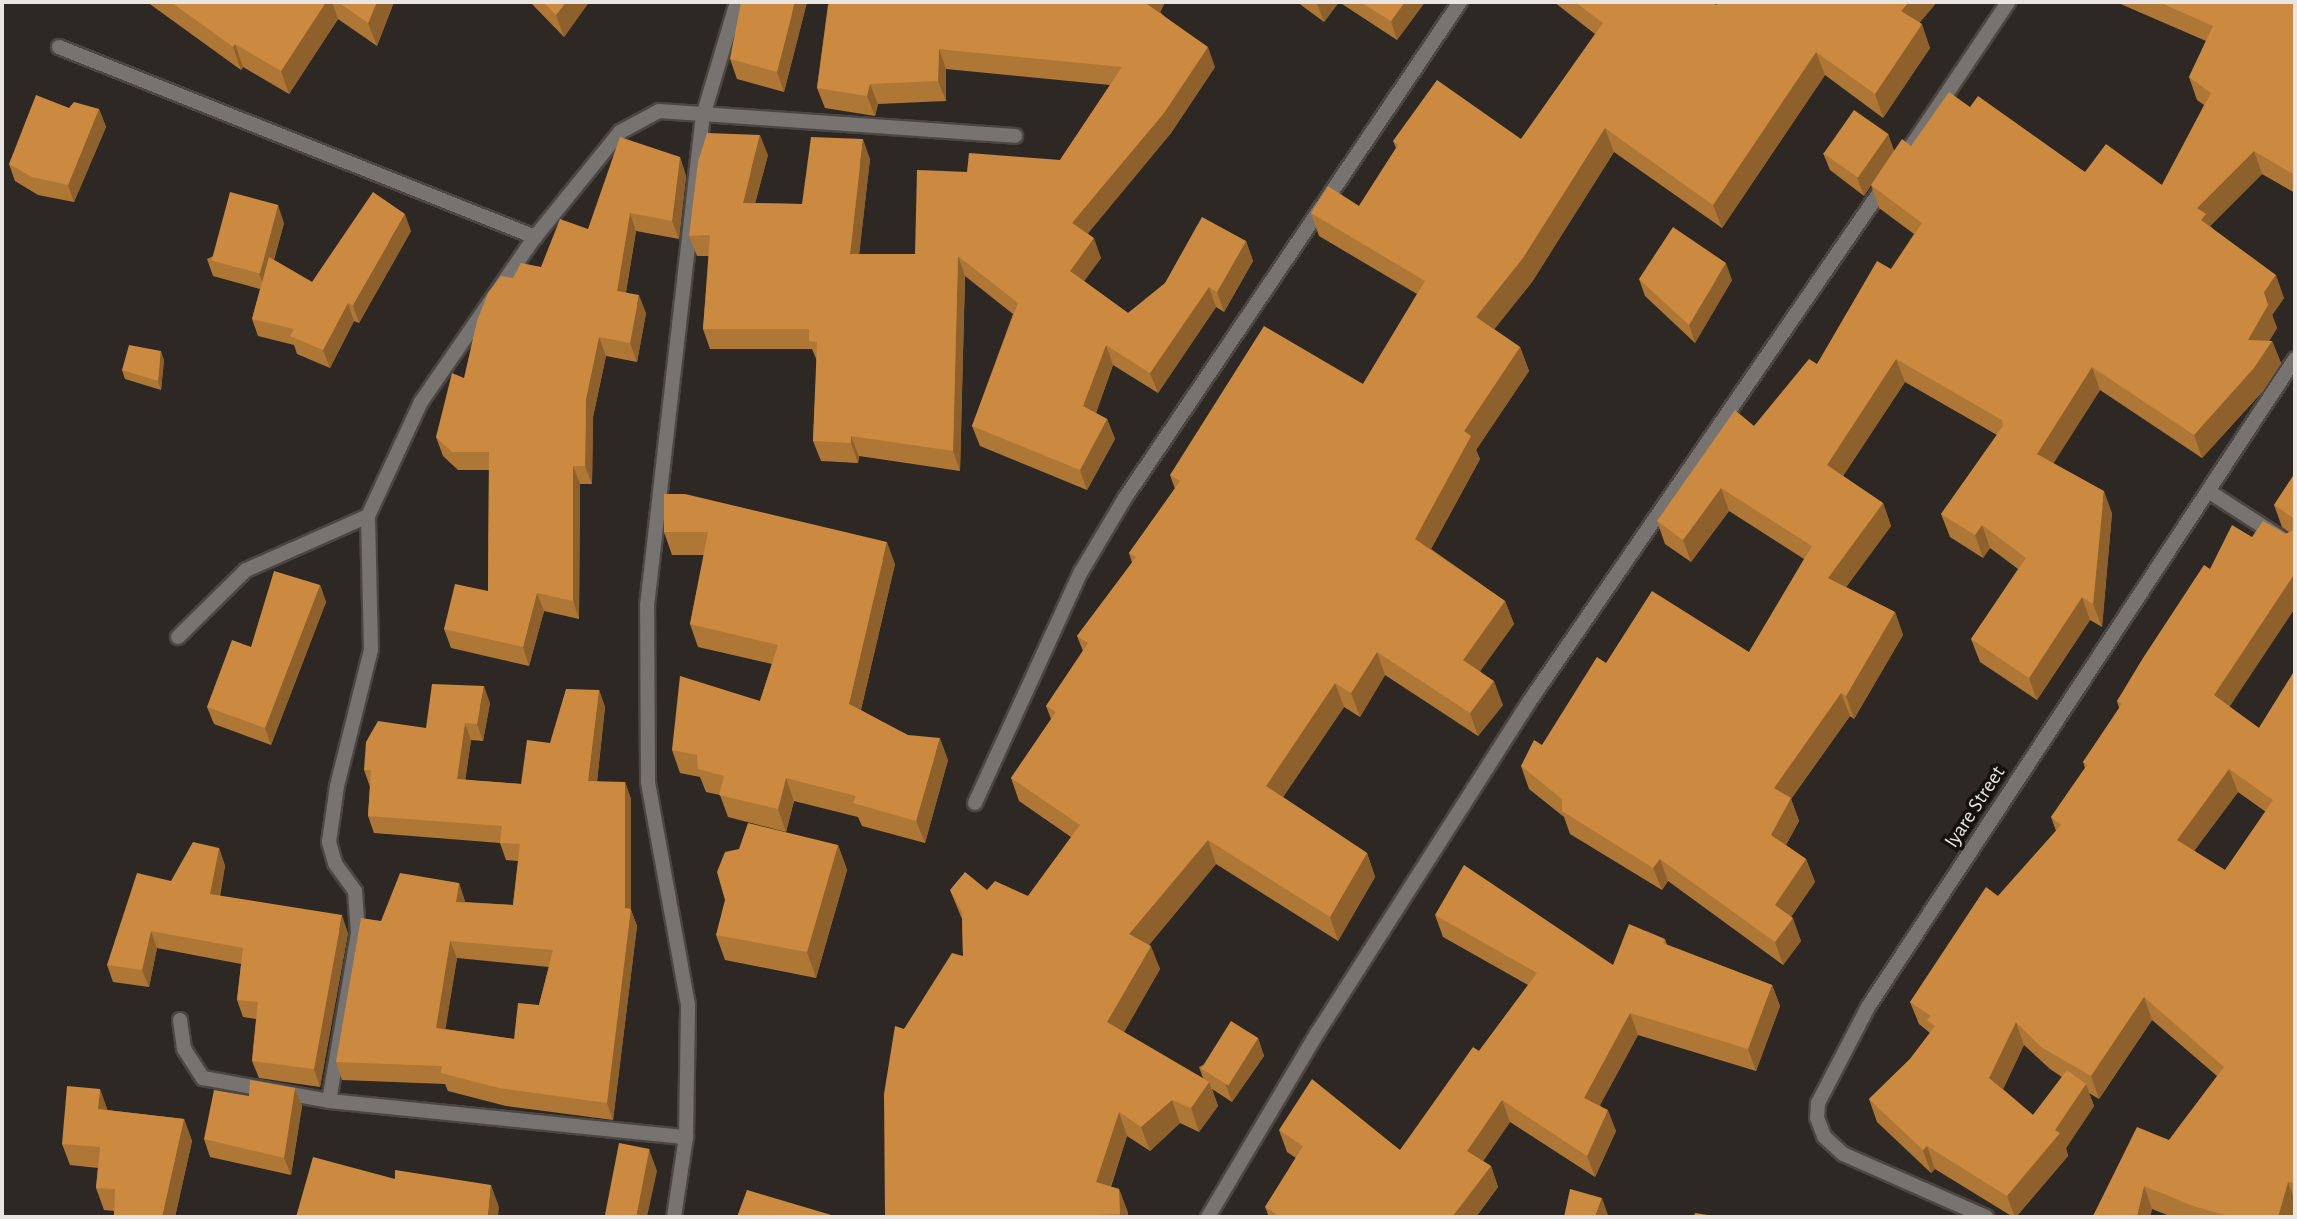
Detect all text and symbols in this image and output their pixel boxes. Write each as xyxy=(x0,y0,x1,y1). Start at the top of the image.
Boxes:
street label: Iyare Street xyxy=(1939,761,2011,853)

